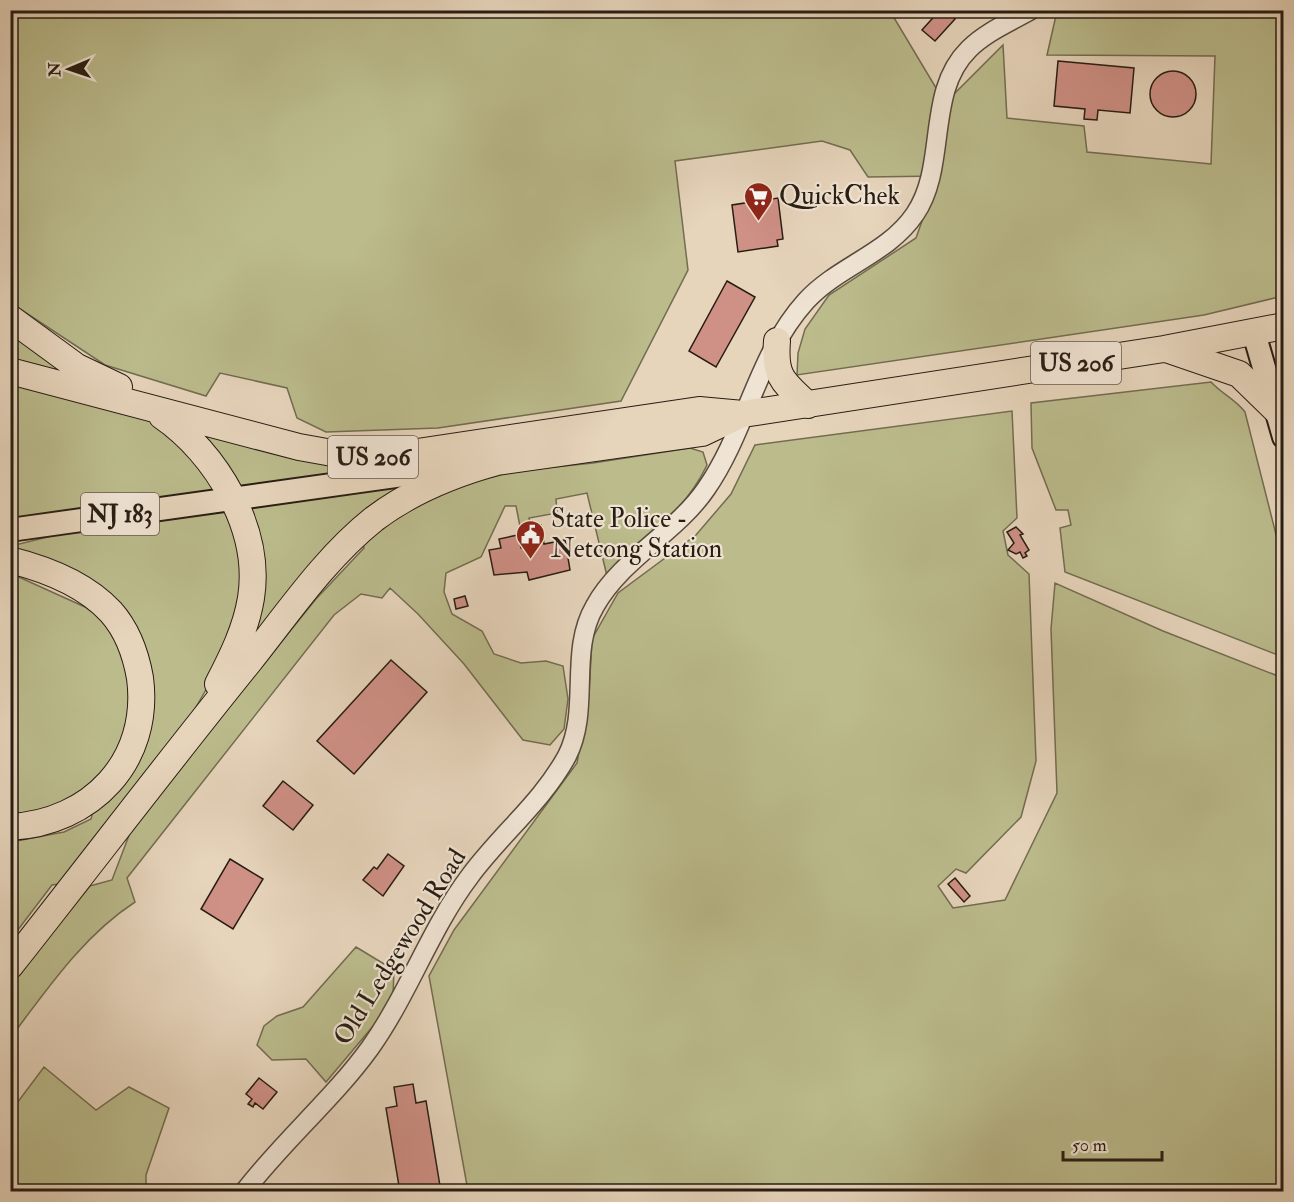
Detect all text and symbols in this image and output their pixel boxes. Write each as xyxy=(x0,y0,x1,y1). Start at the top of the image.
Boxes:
north arrow xyxy=(39,39,99,99)
text: N xyxy=(45,61,65,78)
supermarket icon: QuickChek xyxy=(742,180,774,222)
place label: QuickChek xyxy=(779,180,900,212)
road number: US 206 xyxy=(1031,342,1121,384)
road number: US 206 xyxy=(328,436,418,478)
road number: NJ 183 xyxy=(81,493,159,535)
place label: State Police - Netcong Station xyxy=(551,503,722,565)
public building icon: State Police - Netcong Station xyxy=(514,518,546,560)
street label: Old Ledgewood Road xyxy=(327,843,473,1051)
scale bar xyxy=(1063,1124,1162,1162)
text: 50 m xyxy=(1072,1134,1107,1157)

